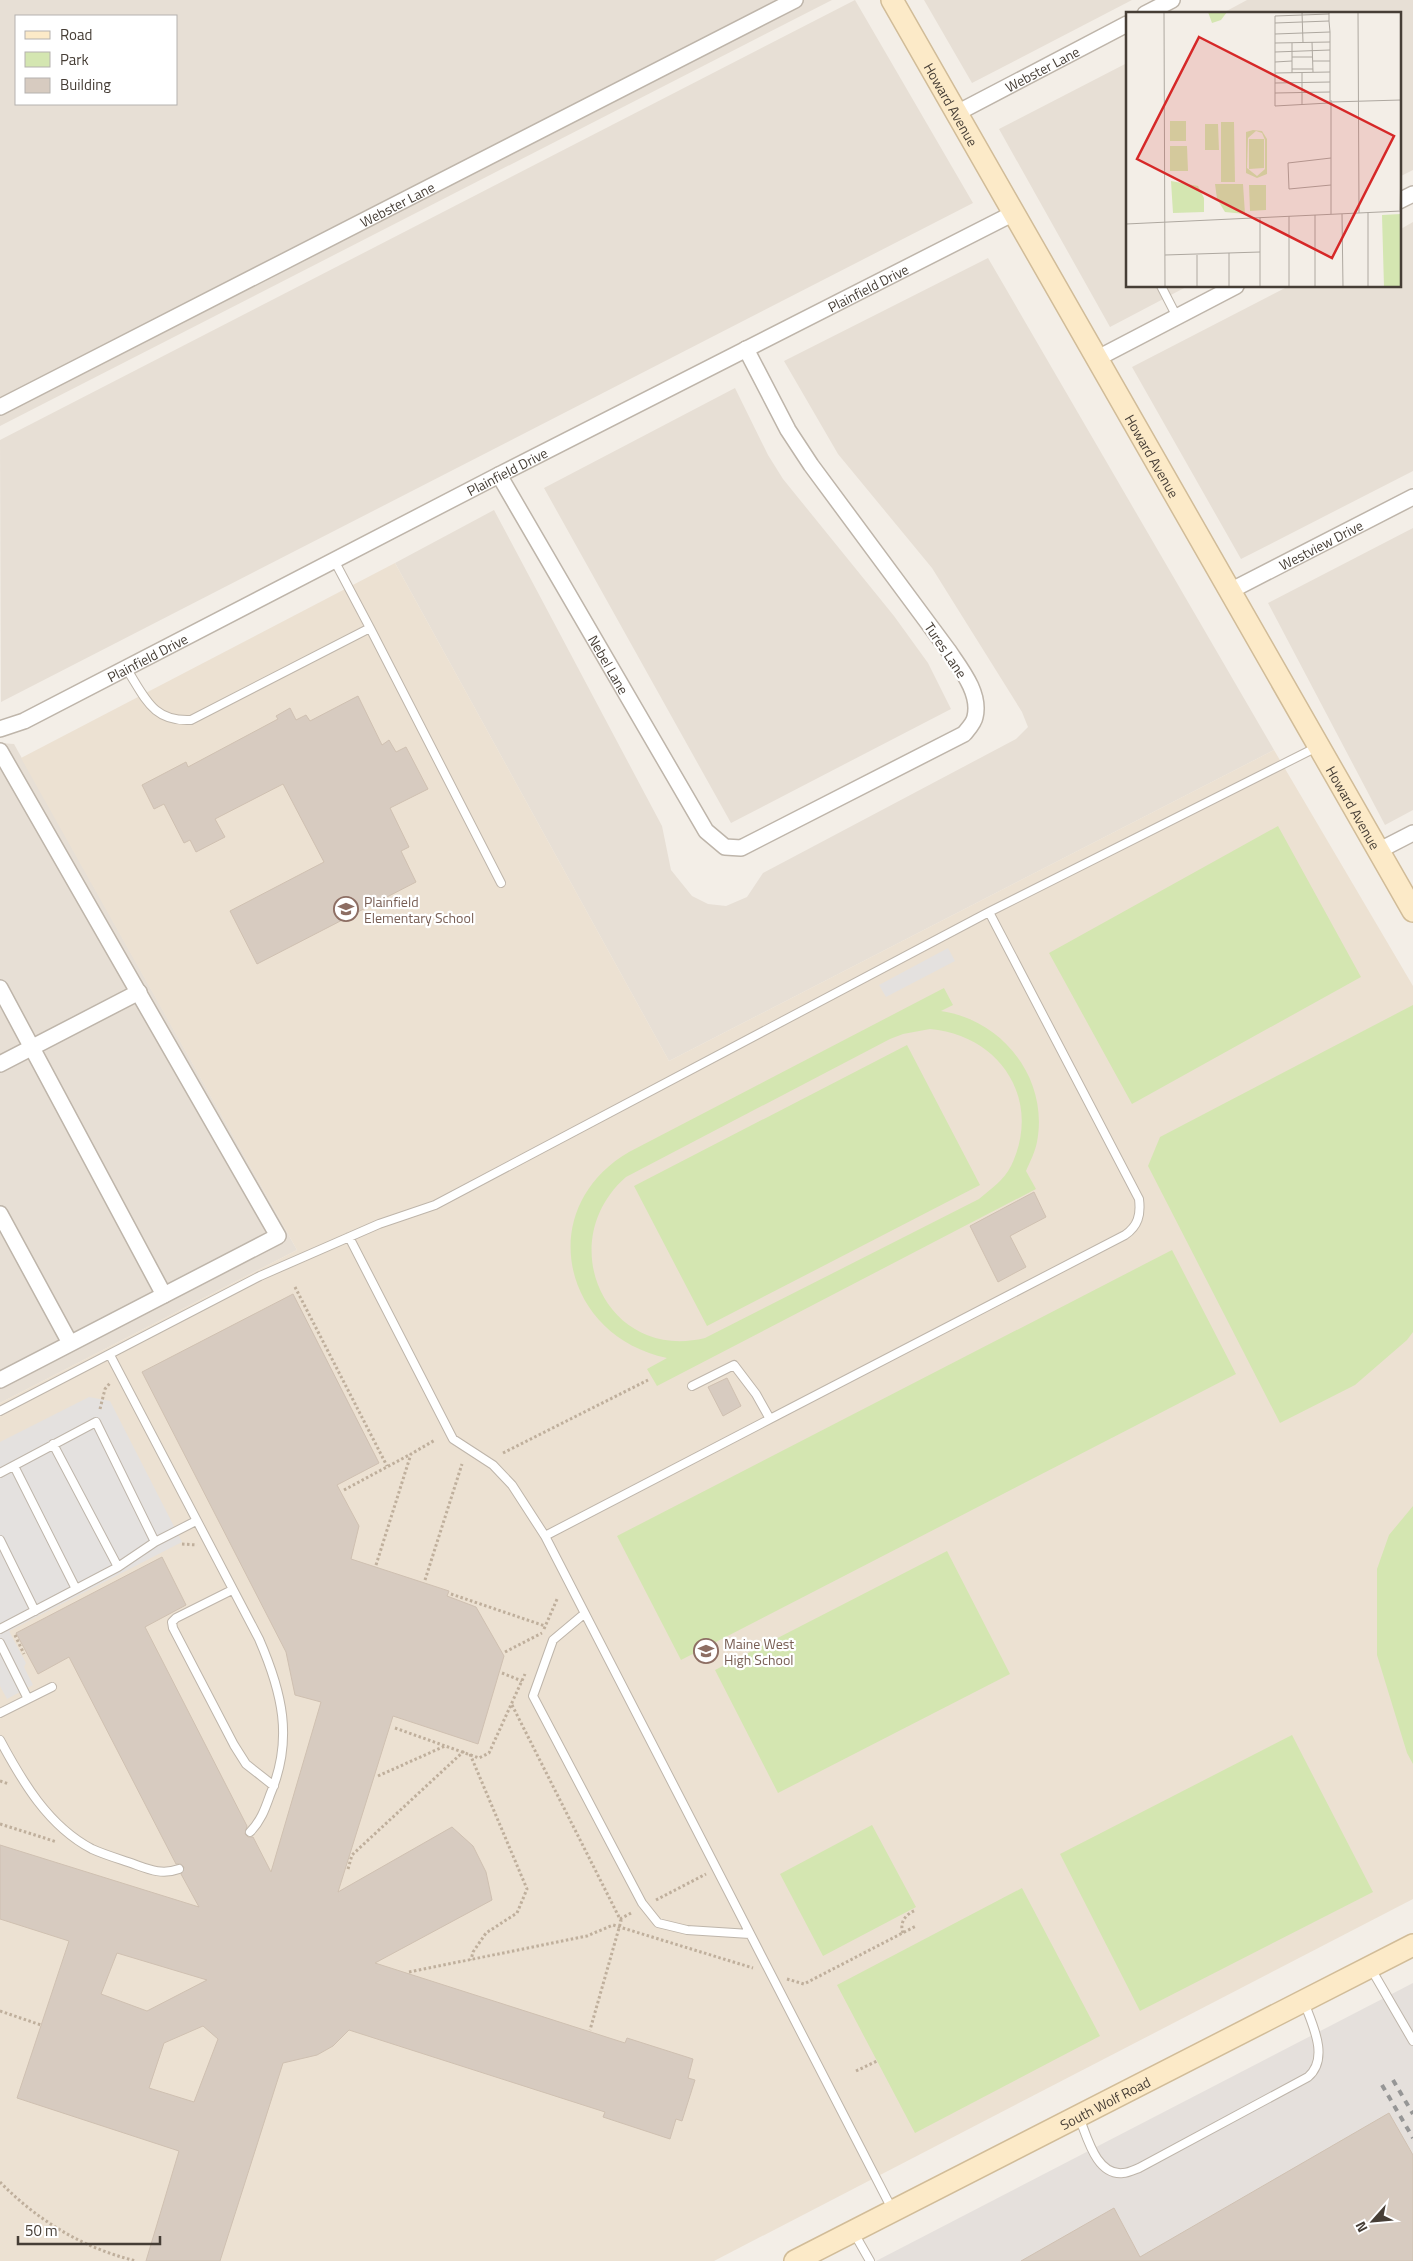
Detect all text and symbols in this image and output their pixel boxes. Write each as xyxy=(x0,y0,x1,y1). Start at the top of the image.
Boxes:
inset map xyxy=(1126,12,1400,288)
legend xyxy=(15,15,178,105)
text: Road xyxy=(60,23,92,46)
street label: Webster Lane xyxy=(1001,40,1083,97)
text: Park xyxy=(60,48,89,71)
street label: Howard Avenue xyxy=(919,58,984,150)
text: Building xyxy=(60,73,111,96)
street label: Webster Lane xyxy=(356,176,438,232)
street label: Plainfield Drive xyxy=(824,258,912,317)
street label: Howard Avenue xyxy=(1120,410,1185,501)
street label: Plainfield Drive xyxy=(463,442,551,501)
street label: Westview Drive xyxy=(1275,514,1366,575)
street label: Tures Lane xyxy=(920,618,972,682)
street label: Plainfield Drive xyxy=(103,628,191,687)
street label: Nebel Lane xyxy=(584,631,635,698)
street label: Howard Avenue xyxy=(1321,762,1386,853)
place label: Plainfield Elementary School xyxy=(364,891,474,928)
school or university icon: Plainfield Elementary School xyxy=(333,896,359,922)
place label: Maine West High School xyxy=(724,1633,794,1670)
school or university icon: Maine West High School xyxy=(693,1638,719,1664)
street label: South Wolf Road xyxy=(1056,2071,1154,2134)
north arrow xyxy=(1348,2196,1398,2246)
scale bar xyxy=(18,2214,160,2246)
text: N xyxy=(1349,2218,1373,2236)
text: 50 m xyxy=(25,2219,58,2242)

